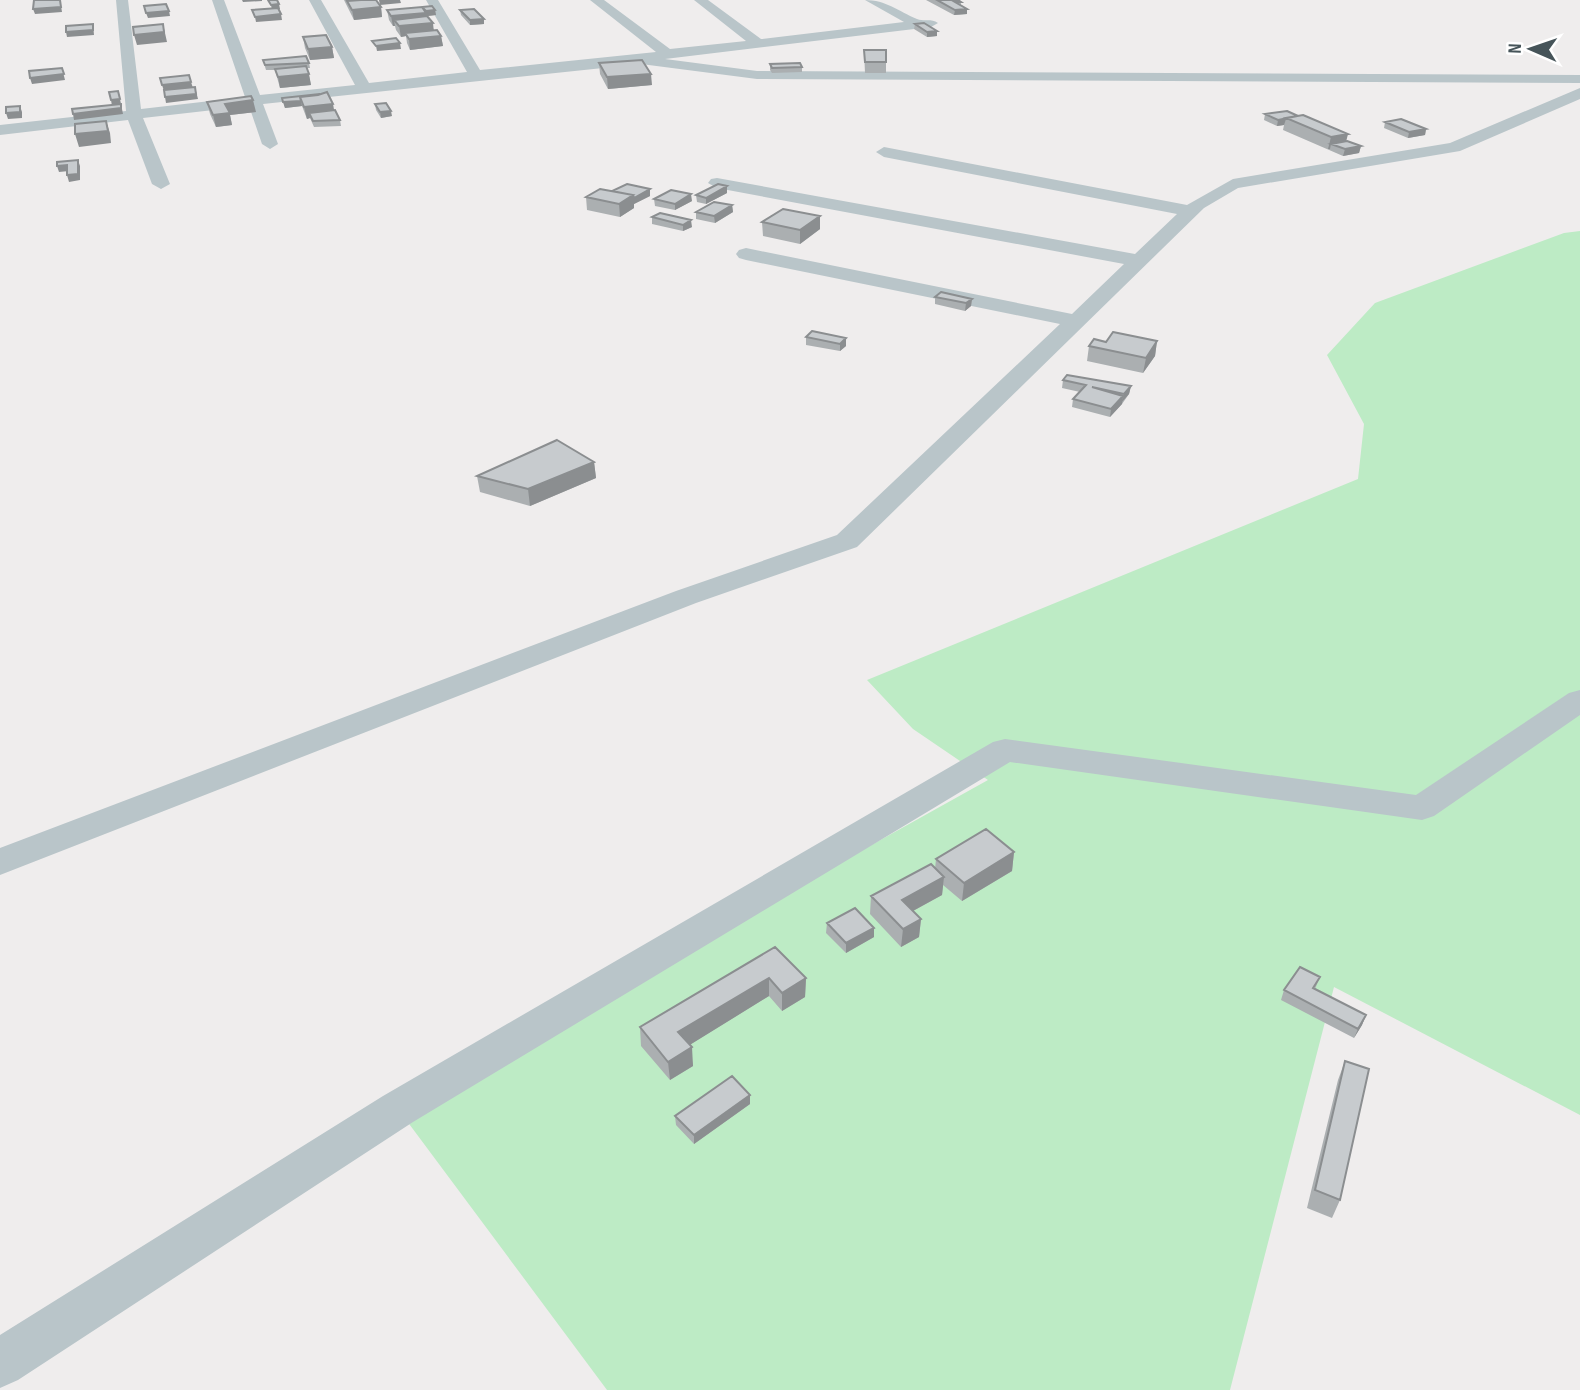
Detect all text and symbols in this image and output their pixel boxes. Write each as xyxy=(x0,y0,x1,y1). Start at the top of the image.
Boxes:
north arrow xyxy=(1496,14,1566,84)
text: N xyxy=(1504,43,1527,54)

